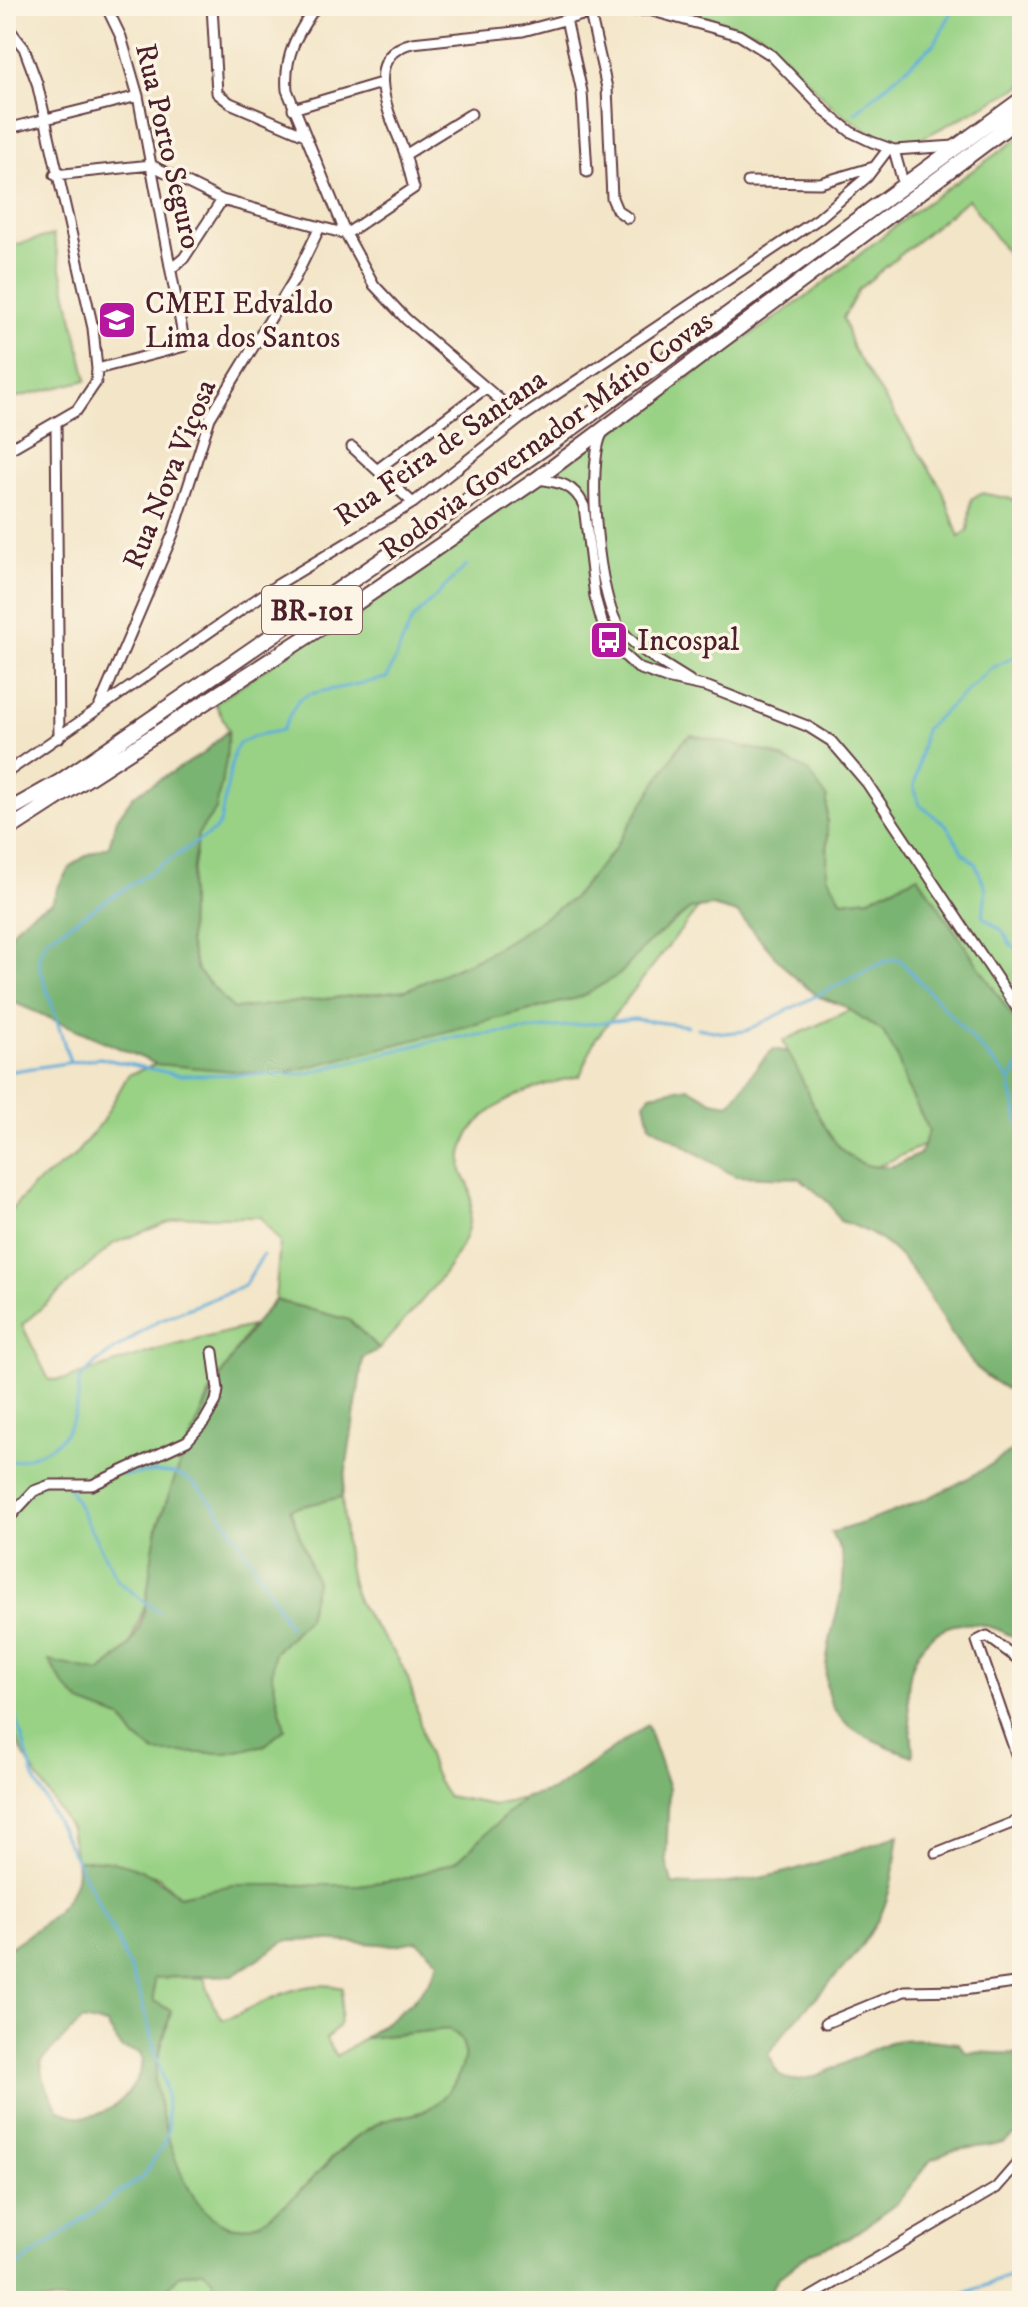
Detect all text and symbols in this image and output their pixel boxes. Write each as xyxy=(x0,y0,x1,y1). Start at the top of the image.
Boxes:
street label: Rua Porto Seguro xyxy=(126,40,209,253)
place label: CMEI Edvaldo Lima dos Santos xyxy=(145,286,340,357)
school or university icon: CMEI Edvaldo Lima dos Santos xyxy=(96,299,138,341)
street label: Rodovia Governador Mário Covas xyxy=(373,303,721,569)
street label: Rua Feira de Santana xyxy=(328,361,554,535)
street label: Rua Nova Viçosa xyxy=(116,374,225,575)
road number: BR-101 xyxy=(262,586,362,634)
bus stop icon: Incospal xyxy=(588,619,630,661)
place label: Incospal xyxy=(637,623,739,660)

